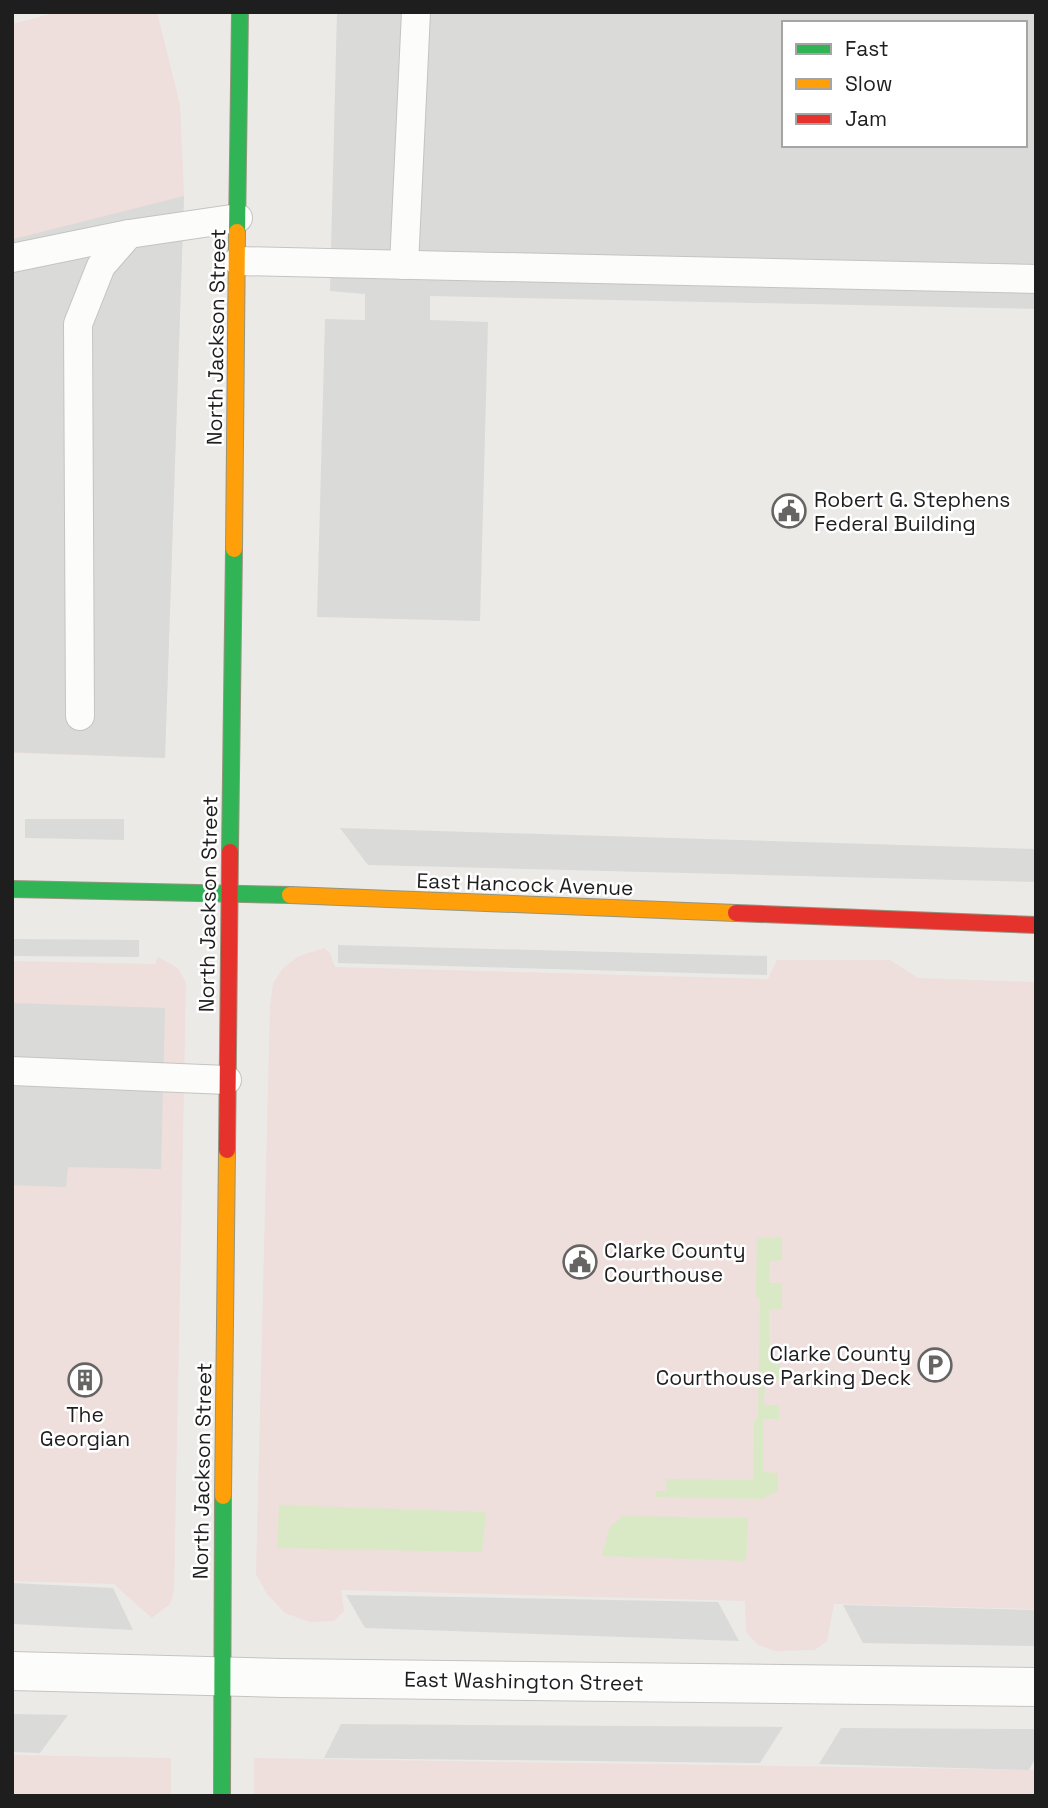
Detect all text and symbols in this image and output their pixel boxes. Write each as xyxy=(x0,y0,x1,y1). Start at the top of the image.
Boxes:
legend xyxy=(782,21,1027,147)
text: Fast xyxy=(845,35,889,62)
text: Slow xyxy=(845,70,893,97)
text: Jam xyxy=(845,105,887,132)
street label: North Jackson Street xyxy=(201,228,231,446)
place label: Robert G. Stephens Federal Building xyxy=(814,486,1010,537)
public building icon: Robert G. Stephens Federal Building xyxy=(770,492,808,530)
street label: North Jackson Street xyxy=(193,795,223,1013)
street label: East Hancock Avenue xyxy=(416,867,634,901)
place label: Clarke County Courthouse xyxy=(604,1237,746,1288)
public building icon: Clarke County Courthouse xyxy=(561,1243,599,1281)
place label: Clarke County Courthouse Parking Deck xyxy=(656,1340,911,1391)
parking icon: Clarke County Courthouse Parking Deck xyxy=(916,1346,954,1384)
building icon: The Georgian xyxy=(66,1361,104,1399)
street label: North Jackson Street xyxy=(187,1362,217,1580)
place label: The Georgian xyxy=(40,1401,130,1452)
street label: East Washington Street xyxy=(404,1665,644,1697)

